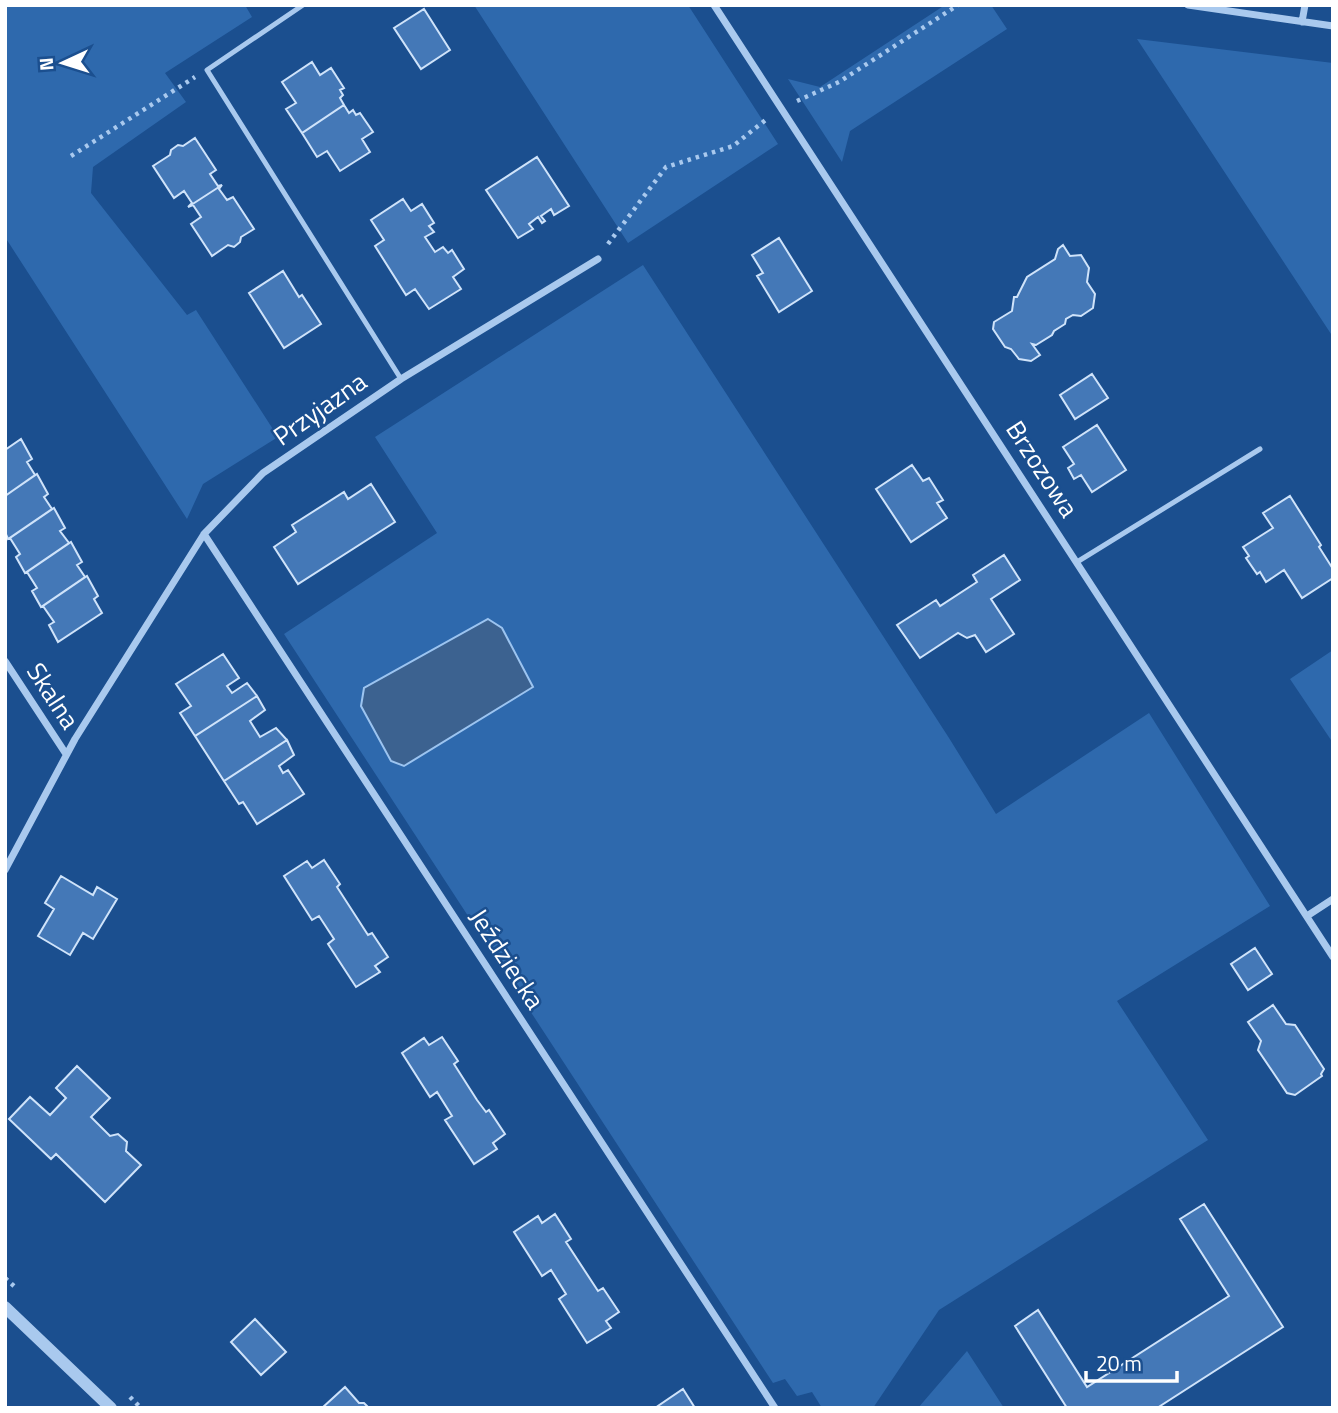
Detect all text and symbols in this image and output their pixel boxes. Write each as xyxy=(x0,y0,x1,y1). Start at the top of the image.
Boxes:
north arrow xyxy=(28,28,98,98)
text: N xyxy=(31,57,60,72)
street label: Przyjazna xyxy=(265,362,374,455)
street label: Brzozowa xyxy=(997,413,1088,525)
street label: Skalna xyxy=(17,655,90,737)
street label: Jeździecka xyxy=(460,901,555,1017)
scale bar xyxy=(1086,1340,1177,1384)
text: 20 m xyxy=(1096,1347,1142,1379)

